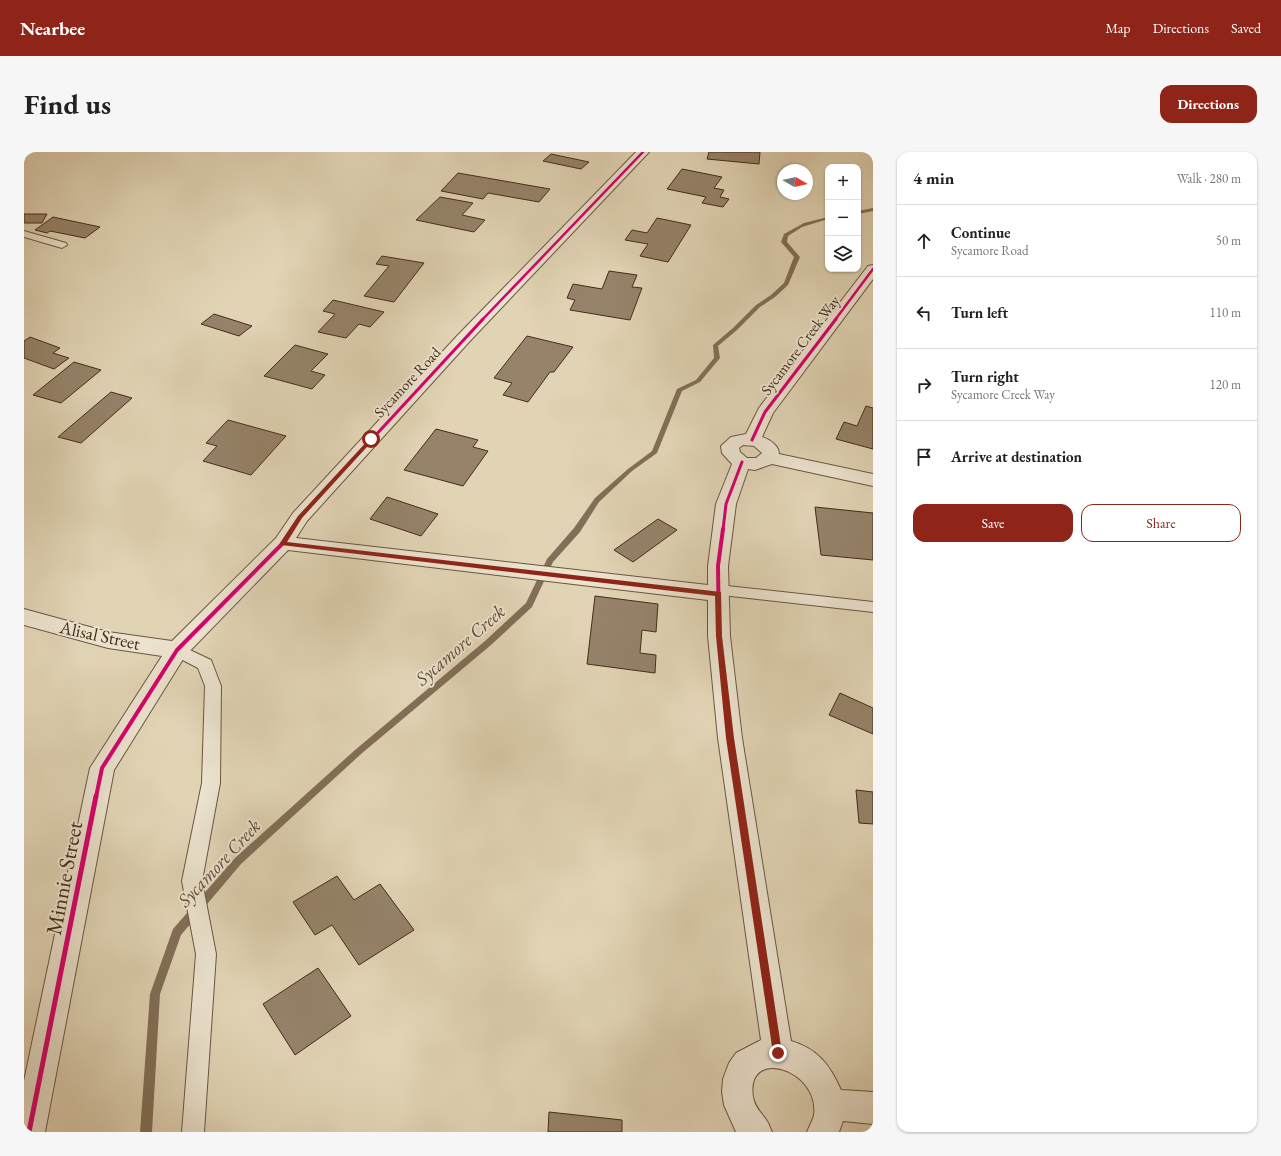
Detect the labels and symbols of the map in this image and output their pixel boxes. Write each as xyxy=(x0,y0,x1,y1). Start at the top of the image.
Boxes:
north arrow xyxy=(777,164,813,200)
street label: Sycamore Creek Way xyxy=(756,291,844,399)
street label: Sycamore Road xyxy=(370,343,445,421)
route start xyxy=(362,430,380,448)
water label: Sycamore Creek xyxy=(409,599,511,692)
street label: Alisal Street xyxy=(57,615,143,655)
water label: Sycamore Creek xyxy=(171,813,266,913)
street label: Minnie Street xyxy=(39,819,89,937)
route end xyxy=(769,1044,787,1062)

